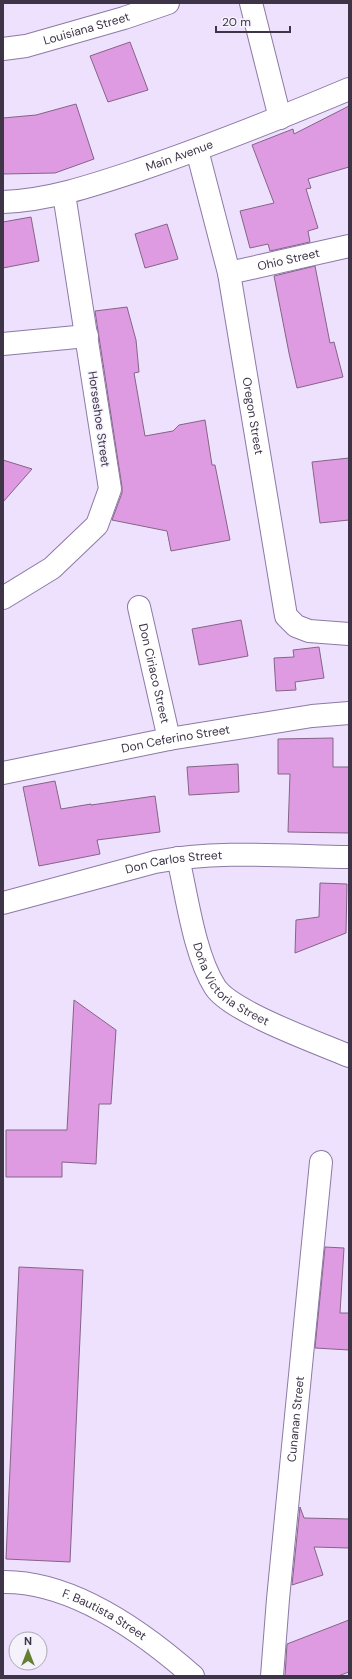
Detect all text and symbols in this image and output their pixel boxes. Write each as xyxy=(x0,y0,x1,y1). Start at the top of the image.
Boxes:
scale bar xyxy=(216,8,290,34)
street label: Louisiana Street xyxy=(41,9,132,49)
text: 20 m xyxy=(222,14,251,30)
street label: Main Avenue xyxy=(144,136,215,175)
street label: Ohio Street xyxy=(256,245,322,274)
street label: Horseshoe Street xyxy=(84,370,114,468)
street label: Oregon Street xyxy=(238,376,267,456)
street label: Don Ciriaco Street xyxy=(135,622,173,725)
street label: Don Ceferino Street xyxy=(120,721,231,757)
street label: Don Carlos Street xyxy=(123,847,223,878)
street label: Doña Victoria Street xyxy=(189,940,272,1029)
street label: Cunanan Street xyxy=(284,1375,308,1463)
street label: F. Bautista Street xyxy=(60,1585,150,1644)
north arrow xyxy=(8,1631,48,1671)
text: N xyxy=(24,1634,32,1648)

